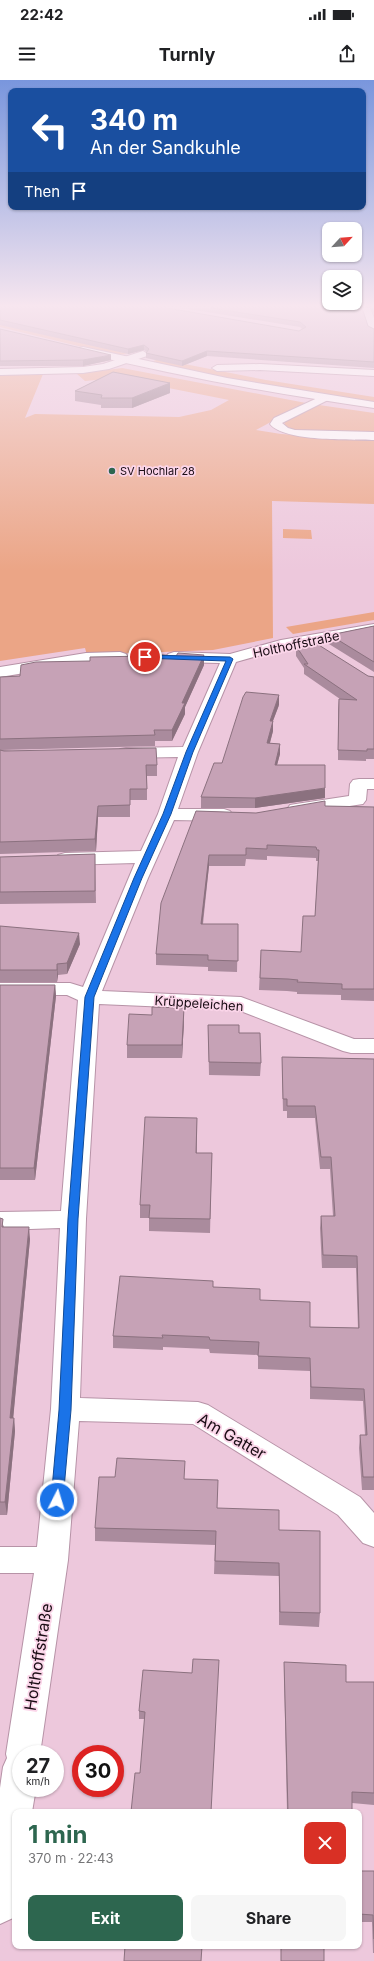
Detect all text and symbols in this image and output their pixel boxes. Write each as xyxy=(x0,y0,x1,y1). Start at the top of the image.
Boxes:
text: 22:42 xyxy=(20,5,64,24)
icon: menu xyxy=(16,43,38,65)
icon: share xyxy=(336,43,358,65)
text: Turnly xyxy=(159,44,215,65)
text: 340 m xyxy=(90,103,178,137)
icon: left xyxy=(24,104,76,156)
text: An der Sandkuhle xyxy=(90,137,241,158)
icon: arrive xyxy=(68,180,90,202)
text: Then xyxy=(24,182,60,201)
north arrow xyxy=(322,222,362,262)
map controls xyxy=(322,222,362,310)
button: layers xyxy=(322,270,362,310)
place label: SV Hochlar 28 xyxy=(120,464,195,478)
marker: SV Hochlar 28 xyxy=(107,466,117,476)
street label: Holthoffstraße xyxy=(251,627,341,661)
pin xyxy=(128,640,162,674)
icon: arrive xyxy=(134,646,156,668)
street label: Krüppeleichen xyxy=(154,992,244,1014)
street label: Am Gatter xyxy=(194,1408,270,1464)
position arrow xyxy=(36,1479,78,1521)
street label: Holthoffstraße xyxy=(20,1602,56,1712)
speed limit sign: 30 xyxy=(72,1745,124,1797)
text: 27 xyxy=(26,1754,50,1778)
text: km/h xyxy=(26,1775,50,1787)
text: 1 min xyxy=(28,1820,87,1849)
button: close xyxy=(304,1822,346,1864)
text: 370 m · 22:43 xyxy=(28,1850,114,1866)
button: Exit xyxy=(28,1895,183,1941)
button: Share xyxy=(191,1895,346,1941)

